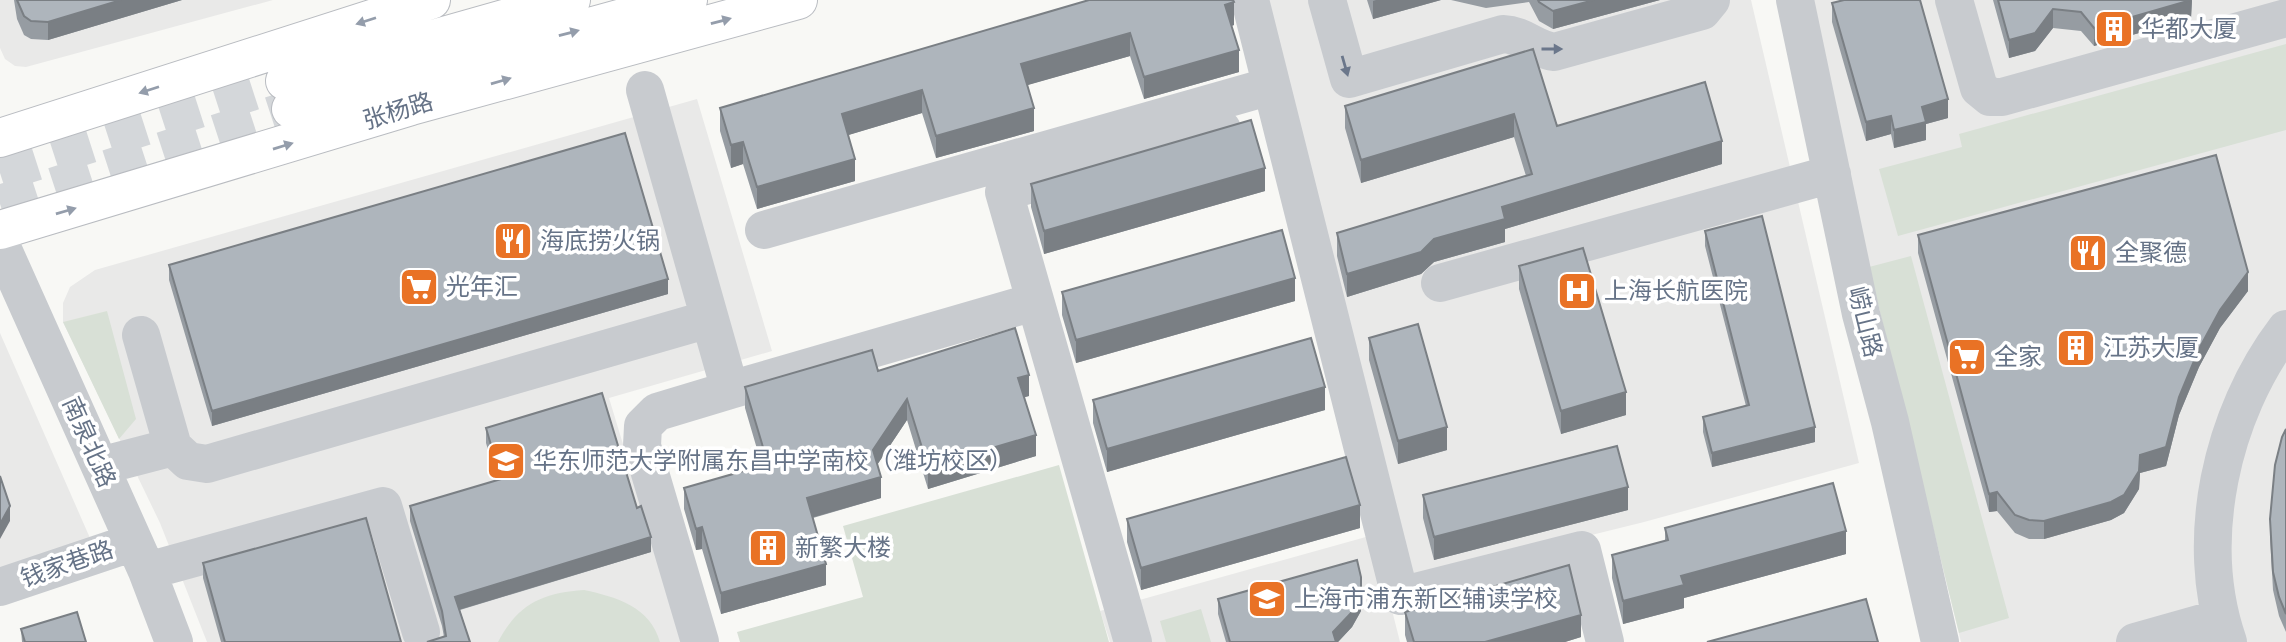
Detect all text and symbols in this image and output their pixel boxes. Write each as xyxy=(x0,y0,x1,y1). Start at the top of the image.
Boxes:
building icon: 华都大厦 xyxy=(2093,8,2135,50)
one-way arrow xyxy=(711,15,732,25)
one-way arrow xyxy=(355,16,376,27)
place label: 华都大厦 xyxy=(2141,16,2237,42)
one-way arrow xyxy=(559,27,580,37)
one-way arrow xyxy=(1541,43,1563,55)
one-way arrow xyxy=(1340,55,1351,77)
one-way arrow xyxy=(491,75,512,85)
one-way arrow xyxy=(138,85,159,96)
street label: 张杨路 xyxy=(360,88,436,134)
one-way arrow xyxy=(273,140,294,150)
one-way arrow xyxy=(55,206,76,216)
restaurant icon: 海底捞火锅 xyxy=(492,220,534,262)
place label: 海底捞火锅 xyxy=(540,228,660,254)
restaurant icon: 全聚德 xyxy=(2067,232,2109,274)
place label: 全聚德 xyxy=(2115,240,2187,266)
supermarket icon: 光年汇 xyxy=(398,266,440,308)
hospital icon: 上海长航医院 xyxy=(1556,270,1598,312)
place label: 光年汇 xyxy=(446,274,518,300)
place label: 上海长航医院 xyxy=(1604,278,1748,304)
street label: 崂山路 xyxy=(1844,284,1886,360)
building icon: 江苏大厦 xyxy=(2055,327,2097,369)
place label: 江苏大厦 xyxy=(2103,335,2199,361)
supermarket icon: 全家 xyxy=(1946,336,1988,378)
place label: 全家 xyxy=(1994,344,2042,370)
street label: 南泉北路 xyxy=(58,393,120,491)
school or university icon: 华东师范大学附属东昌中学南校（潍坊校区） xyxy=(485,440,527,482)
place label: 华东师范大学附属东昌中学南校（潍坊校区） xyxy=(533,448,1013,474)
building icon: 新繁大楼 xyxy=(747,527,789,569)
place label: 新繁大楼 xyxy=(795,535,891,561)
street label: 钱家巷路 xyxy=(17,536,117,592)
school or university icon: 上海市浦东新区辅读学校 xyxy=(1246,578,1288,620)
place label: 上海市浦东新区辅读学校 xyxy=(1294,586,1558,612)

